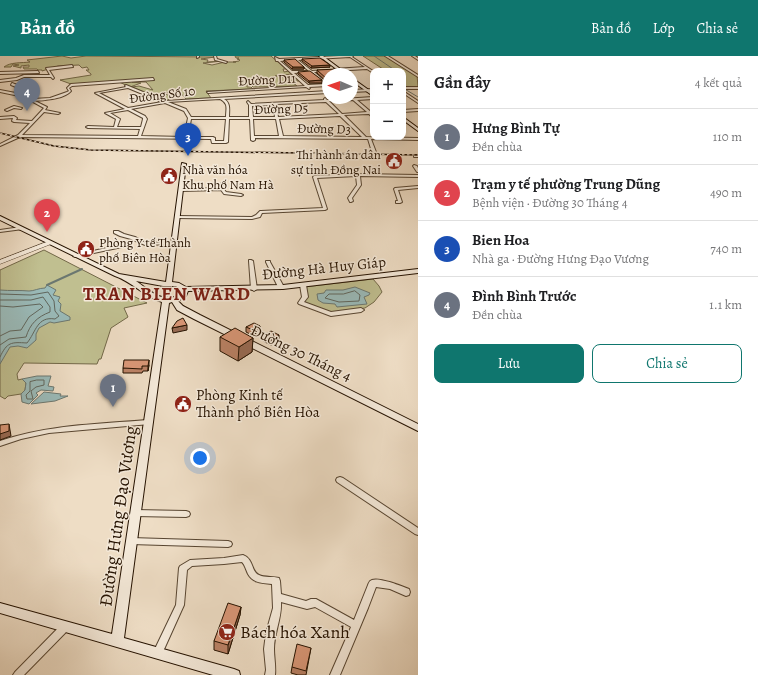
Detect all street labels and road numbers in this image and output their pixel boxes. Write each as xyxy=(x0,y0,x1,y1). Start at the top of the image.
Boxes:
street label: Đường D11 xyxy=(238,69,297,89)
street label: Đường Số 10 xyxy=(128,82,196,107)
street label: Đường D5 xyxy=(254,99,308,118)
street label: Đường D3 xyxy=(297,120,351,137)
street label: Đường Hà Huy Giáp xyxy=(261,252,387,284)
street label: Đường 30 Tháng 4 xyxy=(247,320,355,386)
street label: Đường Hưng Đạo Vương xyxy=(93,424,143,608)

